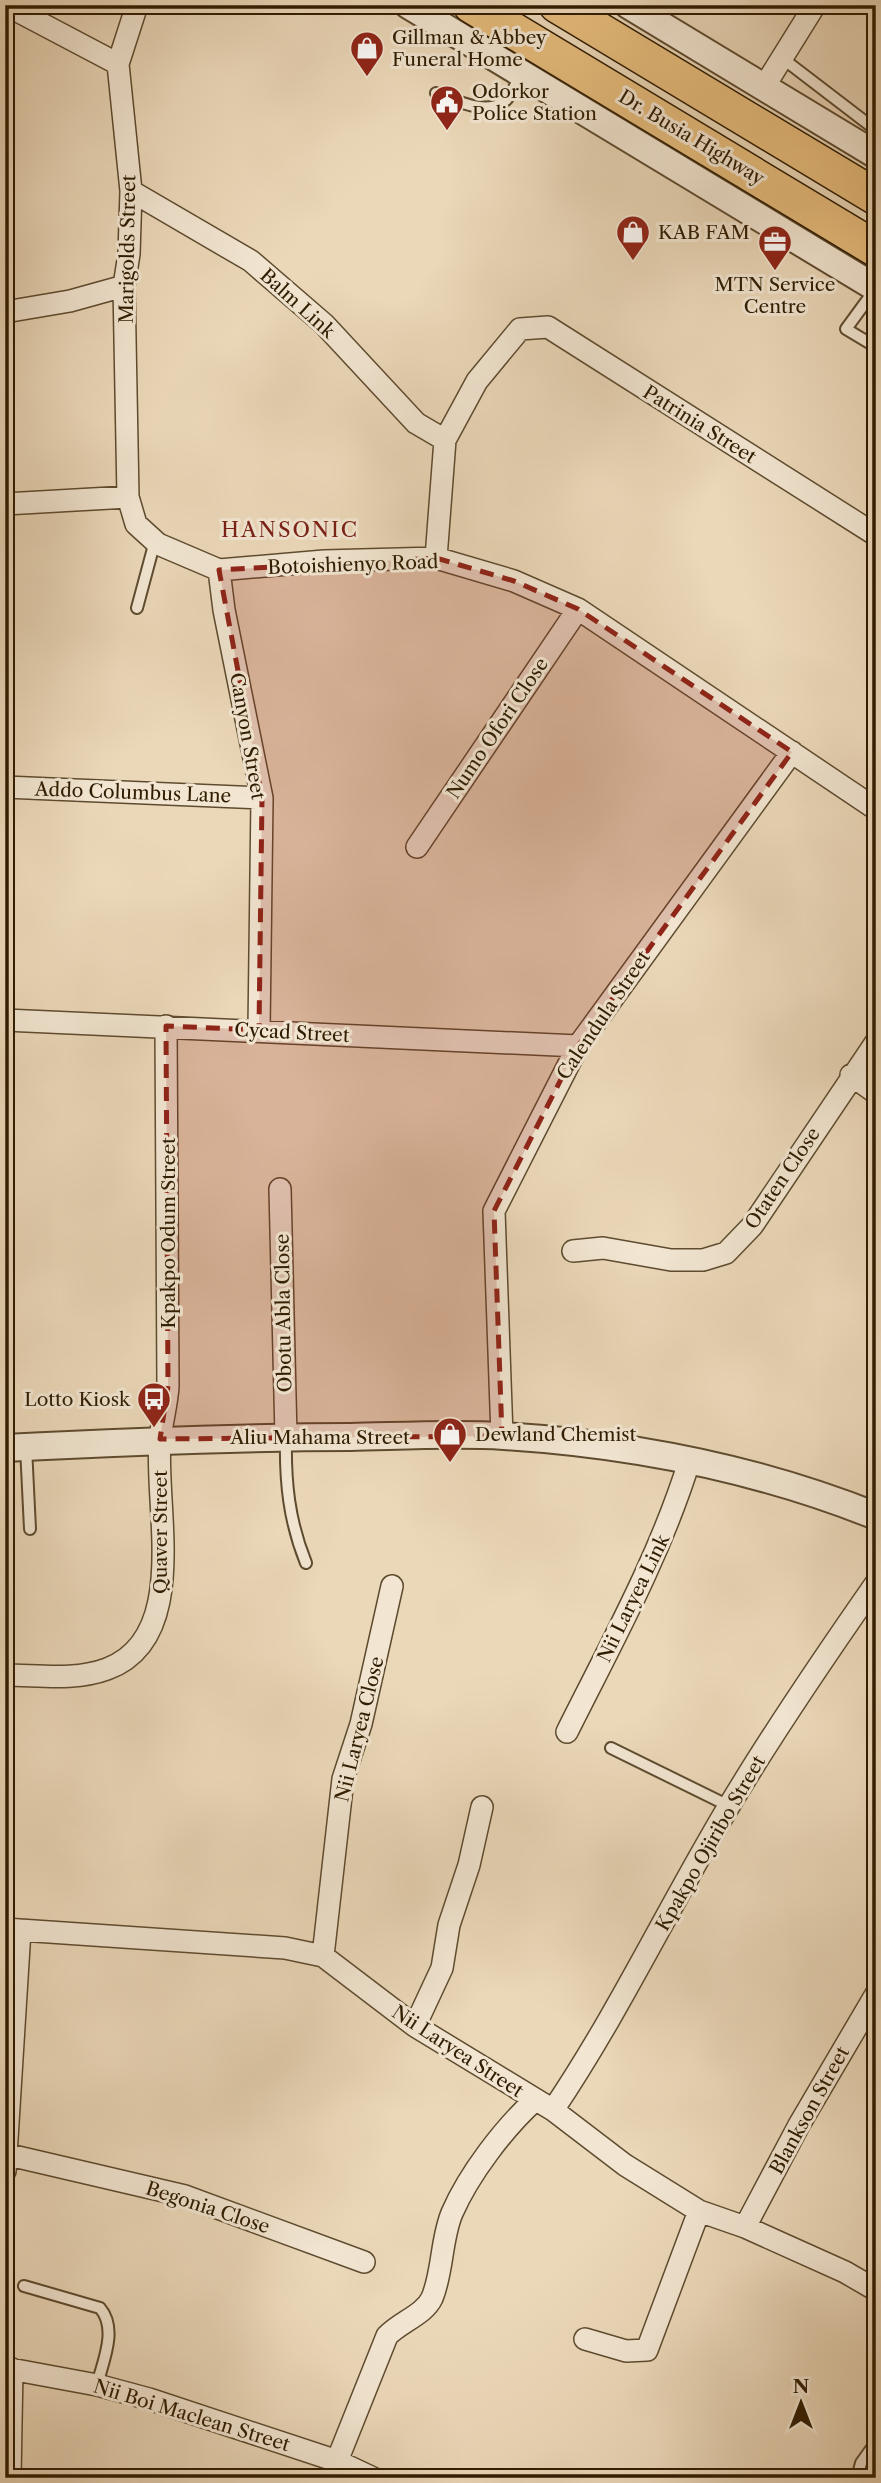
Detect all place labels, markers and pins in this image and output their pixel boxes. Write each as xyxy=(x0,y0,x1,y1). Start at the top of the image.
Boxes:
place label: Gillman & Abbey Funeral Home xyxy=(392,26,547,71)
shop icon: Gillman & Abbey Funeral Home xyxy=(348,29,386,78)
place label: Odorkor Police Station xyxy=(472,80,597,125)
public building icon: Odorkor Police Station xyxy=(428,83,466,132)
shop icon: KAB FAM xyxy=(614,213,652,262)
place label: KAB FAM xyxy=(658,221,750,244)
office icon: MTN Service Centre xyxy=(756,223,794,272)
place label: MTN Service Centre xyxy=(715,273,835,318)
bus stop icon: Lotto Kiosk xyxy=(135,1380,173,1429)
place label: Lotto Kiosk xyxy=(24,1388,131,1411)
shop icon: Dewland Chemist xyxy=(431,1415,469,1464)
place label: Dewland Chemist xyxy=(475,1423,636,1446)

